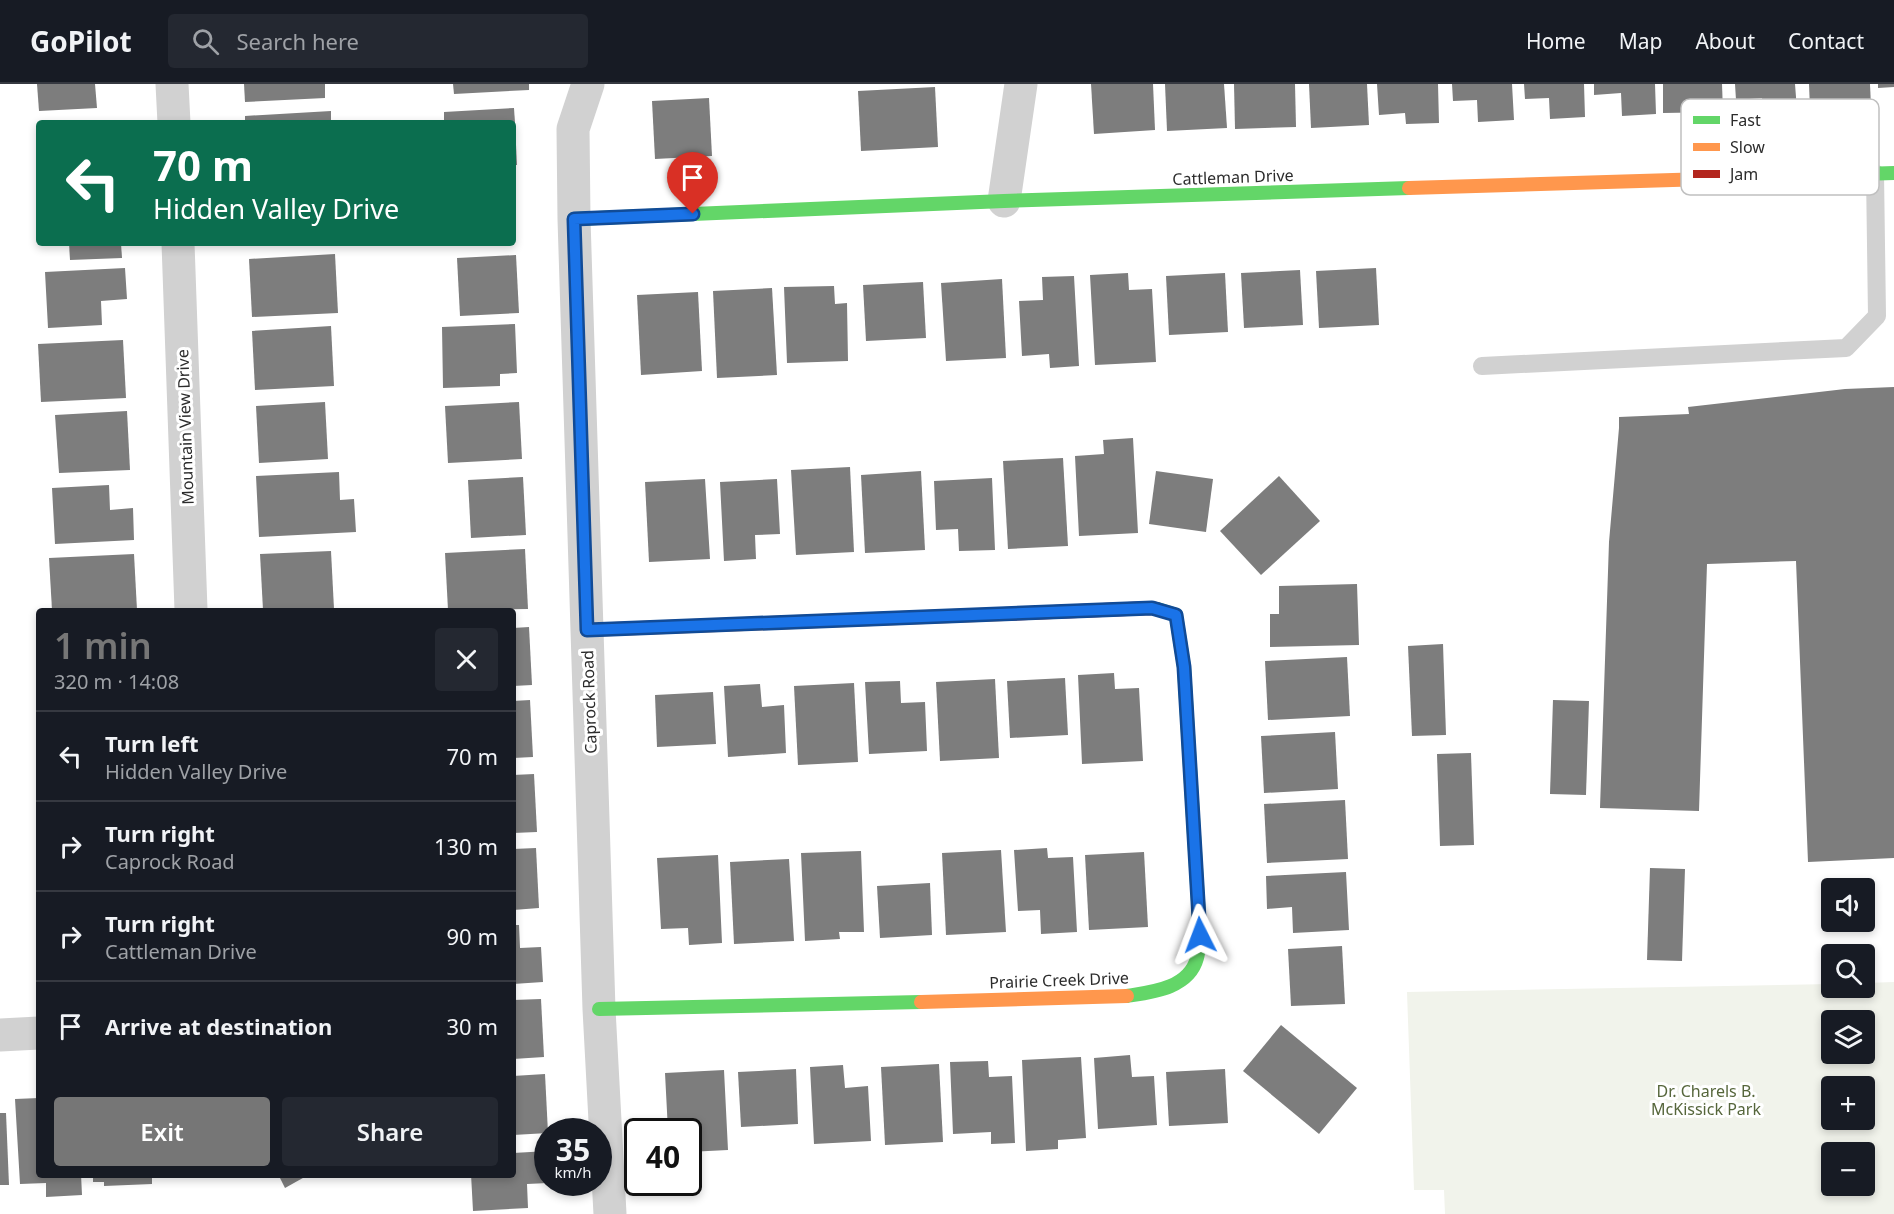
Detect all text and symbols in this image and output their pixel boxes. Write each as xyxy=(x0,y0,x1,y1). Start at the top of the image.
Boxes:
search box xyxy=(168,14,588,68)
text: GoPilot xyxy=(30,22,132,60)
icon: search xyxy=(189,25,222,58)
text: Search here xyxy=(237,26,359,56)
text: Home xyxy=(1526,27,1586,55)
text: Map xyxy=(1619,27,1662,55)
text: About xyxy=(1695,27,1755,55)
text: Contact xyxy=(1788,27,1864,55)
legend xyxy=(1681,99,1879,195)
text: Fast xyxy=(1730,109,1761,131)
text: 70 m xyxy=(153,136,253,193)
text: Slow xyxy=(1730,136,1765,158)
icon: left xyxy=(54,144,132,222)
pin xyxy=(667,152,718,214)
icon: arrive xyxy=(676,161,709,194)
text: Jam xyxy=(1728,163,1758,185)
street label: Cattleman Drive xyxy=(1172,164,1294,190)
text: Hidden Valley Drive xyxy=(153,190,399,227)
street label: Mountain View Drive xyxy=(171,349,199,505)
text: 1 min xyxy=(54,621,152,670)
button: close xyxy=(435,628,498,691)
street label: Caprock Road xyxy=(576,650,602,754)
text: 320 m · 14:08 xyxy=(54,668,179,695)
text: Turn left xyxy=(105,728,199,758)
icon: left xyxy=(54,740,87,773)
text: 70 m xyxy=(447,741,498,771)
text: Hidden Valley Drive xyxy=(105,758,287,785)
text: Turn right xyxy=(105,818,215,848)
icon: right xyxy=(54,830,87,863)
text: 130 m xyxy=(434,831,498,861)
text: Caprock Road xyxy=(105,848,235,875)
map controls xyxy=(1821,878,1875,1196)
button: sound xyxy=(1821,878,1875,932)
position arrow xyxy=(1168,903,1232,967)
text: Turn right xyxy=(105,908,215,938)
icon: right xyxy=(54,920,87,953)
text: 90 m xyxy=(447,921,498,951)
text: Cattleman Drive xyxy=(105,938,257,965)
button: search xyxy=(1821,944,1875,998)
street label: Prairie Creek Drive xyxy=(989,967,1129,993)
icon: arrive xyxy=(54,1010,87,1043)
button: layers xyxy=(1821,1010,1875,1064)
text: Arrive at destination xyxy=(105,1011,332,1041)
text: 30 m xyxy=(447,1011,498,1041)
button: + xyxy=(1821,1076,1875,1130)
park label: Dr. Charels B. McKissick Park xyxy=(1651,1080,1761,1120)
button: Exit xyxy=(54,1097,270,1166)
button: Share xyxy=(282,1097,498,1166)
speed limit sign: 40 xyxy=(624,1118,702,1196)
text: 35 xyxy=(556,1129,590,1170)
button: − xyxy=(1821,1142,1875,1196)
text: km/h xyxy=(555,1162,591,1182)

